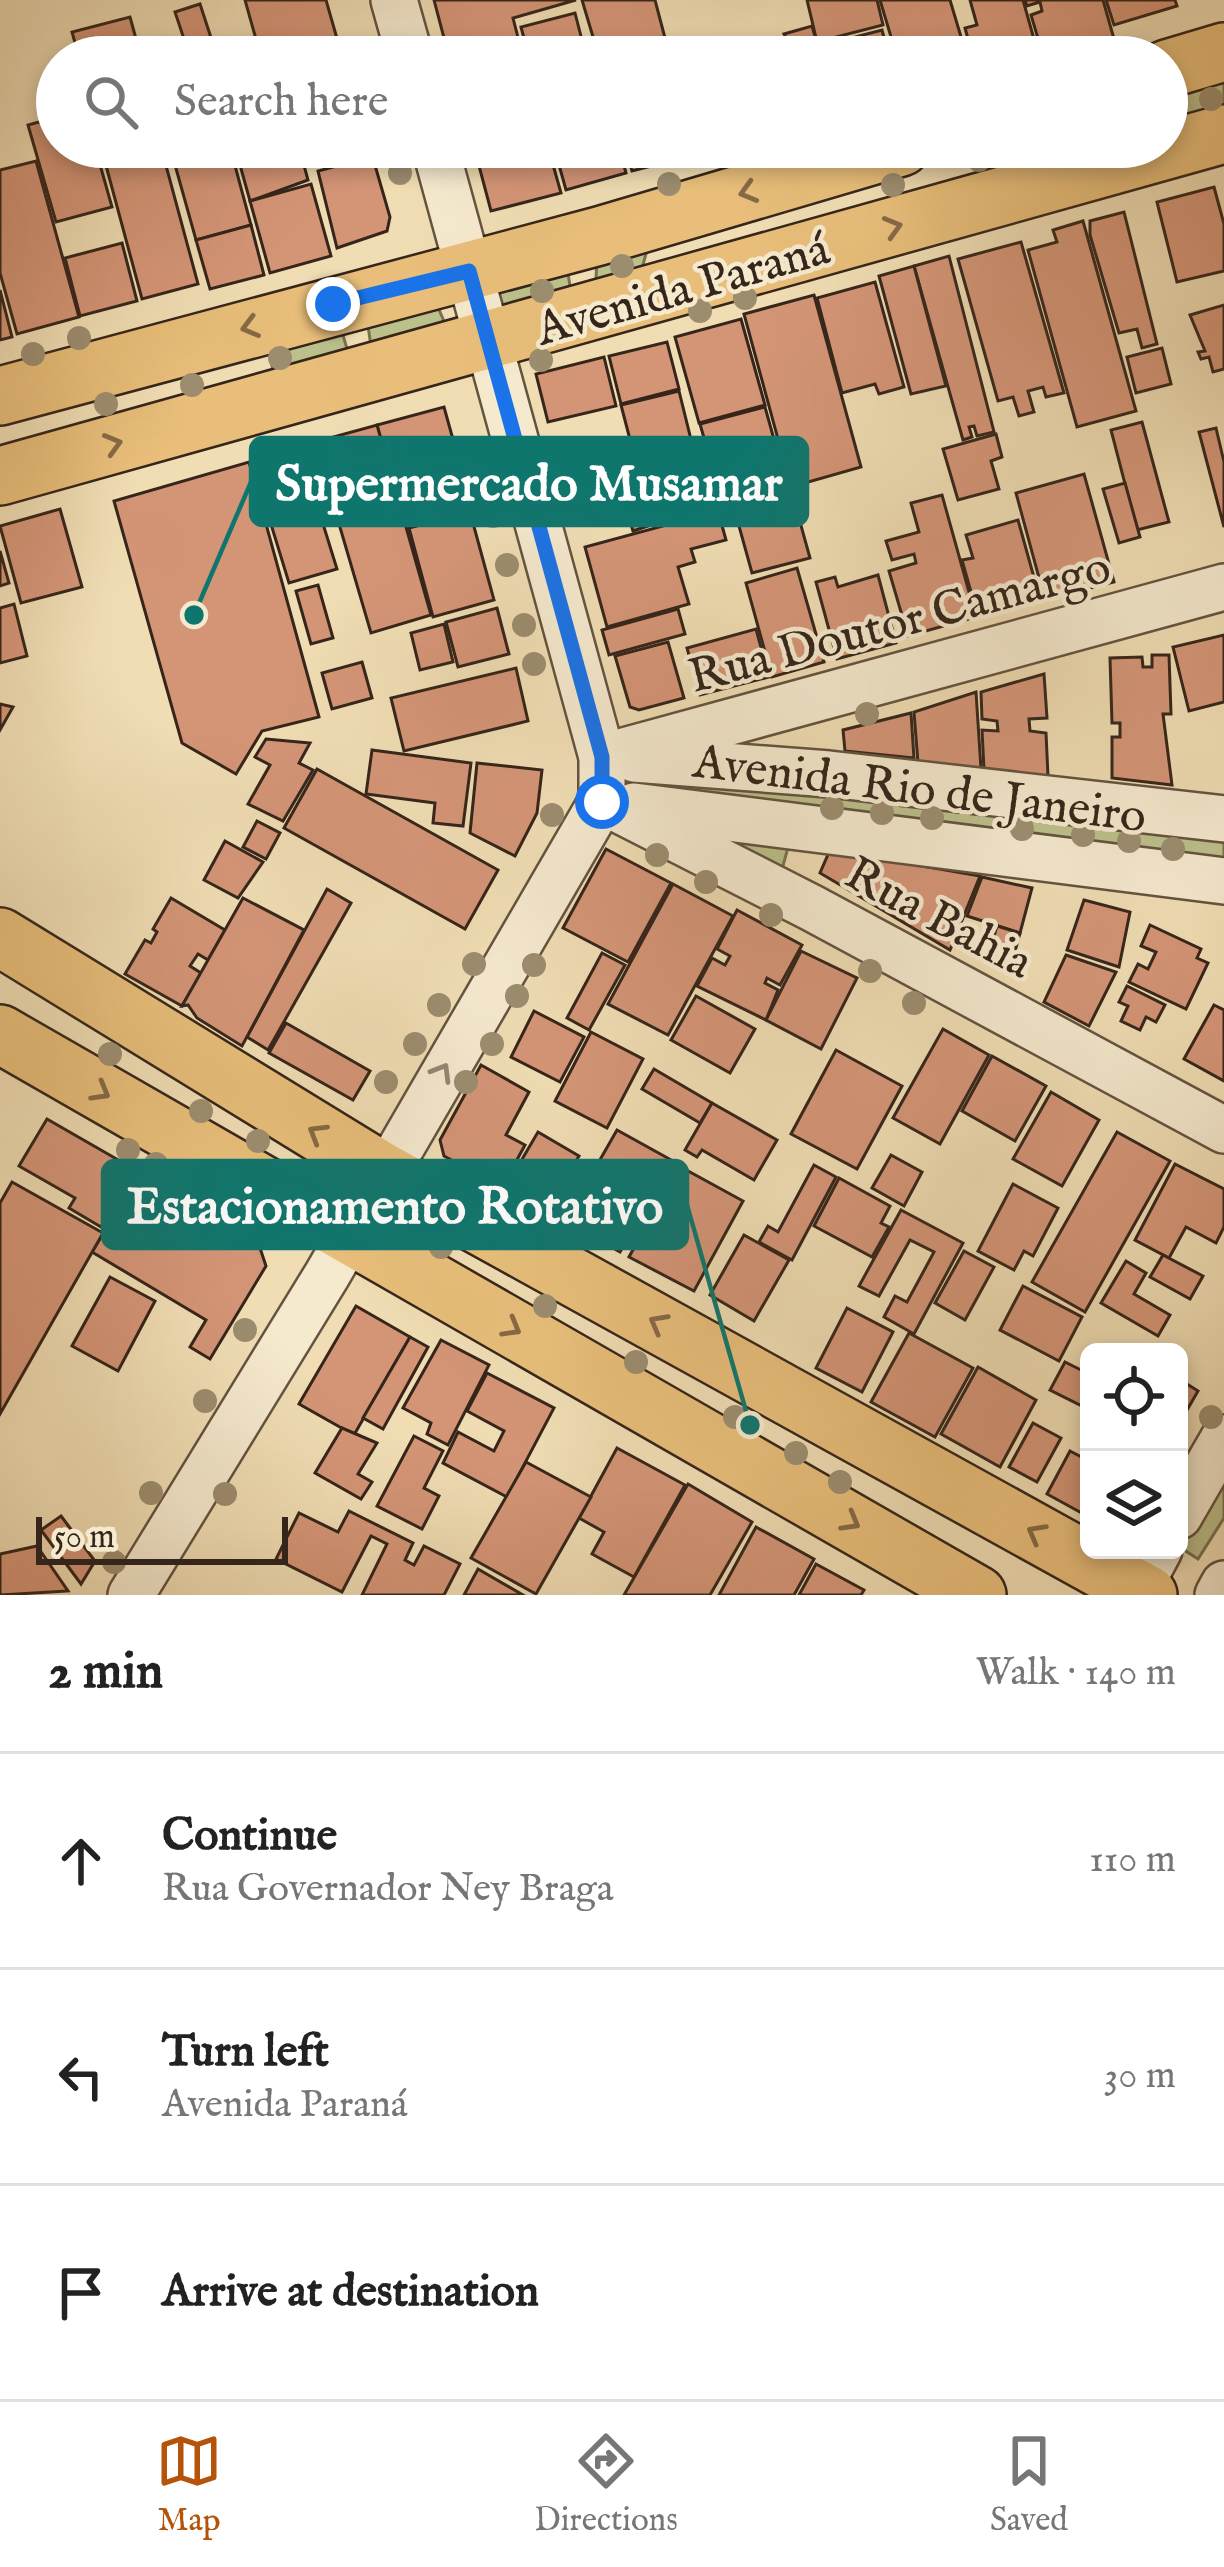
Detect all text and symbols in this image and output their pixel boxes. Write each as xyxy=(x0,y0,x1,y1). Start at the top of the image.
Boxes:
search box xyxy=(36,36,1188,168)
icon: search xyxy=(78,69,144,135)
text: Search here xyxy=(174,74,388,131)
one-way arrow xyxy=(738,178,759,203)
one-way arrow xyxy=(882,217,903,242)
street label: Avenida Paraná xyxy=(529,220,837,362)
route end xyxy=(306,277,360,331)
one-way arrow xyxy=(241,312,261,337)
one-way arrow xyxy=(101,433,122,458)
callout: Supermercado Musamar xyxy=(251,438,807,525)
text: Supermercado Musamar xyxy=(275,454,783,519)
street label: Rua Doutor Camargo xyxy=(683,539,1117,709)
street label: Avenida Rio de Janeiro xyxy=(689,733,1149,849)
route start xyxy=(575,775,629,829)
street label: Rua Bahia xyxy=(834,845,1043,994)
one-way arrow xyxy=(428,1063,451,1085)
one-way arrow xyxy=(89,1078,110,1101)
one-way arrow xyxy=(308,1125,330,1148)
callout: Estacionamento Rotativo xyxy=(103,1161,687,1248)
text: Estacionamento Rotativo xyxy=(127,1177,663,1242)
one-way arrow xyxy=(499,1314,521,1337)
one-way arrow xyxy=(649,1315,671,1338)
map controls xyxy=(1080,1343,1188,1559)
button: locate xyxy=(1080,1343,1188,1451)
button: layers xyxy=(1080,1451,1188,1559)
one-way arrow xyxy=(838,1508,859,1531)
scale bar xyxy=(36,1511,288,1564)
text: 50 m xyxy=(54,1517,115,1559)
one-way arrow xyxy=(1027,1524,1048,1547)
text: 2 min xyxy=(48,1641,163,1706)
text: Walk · 140 m xyxy=(976,1649,1176,1698)
text: Continue xyxy=(162,1808,337,1865)
icon: ahead xyxy=(48,1828,114,1894)
text: 110 m xyxy=(1089,1836,1176,1885)
text: Rua Governador Ney Braga xyxy=(162,1865,614,1914)
text: Turn left xyxy=(162,2024,329,2081)
icon: left xyxy=(48,2044,114,2110)
text: 30 m xyxy=(1104,2052,1176,2101)
text: Avenida Paraná xyxy=(162,2081,408,2130)
icon: arrive xyxy=(48,2260,114,2326)
text: Arrive at destination xyxy=(162,2264,539,2321)
tab: Map xyxy=(156,2428,222,2542)
tab: Directions xyxy=(534,2428,678,2542)
tab: Saved xyxy=(990,2428,1068,2542)

